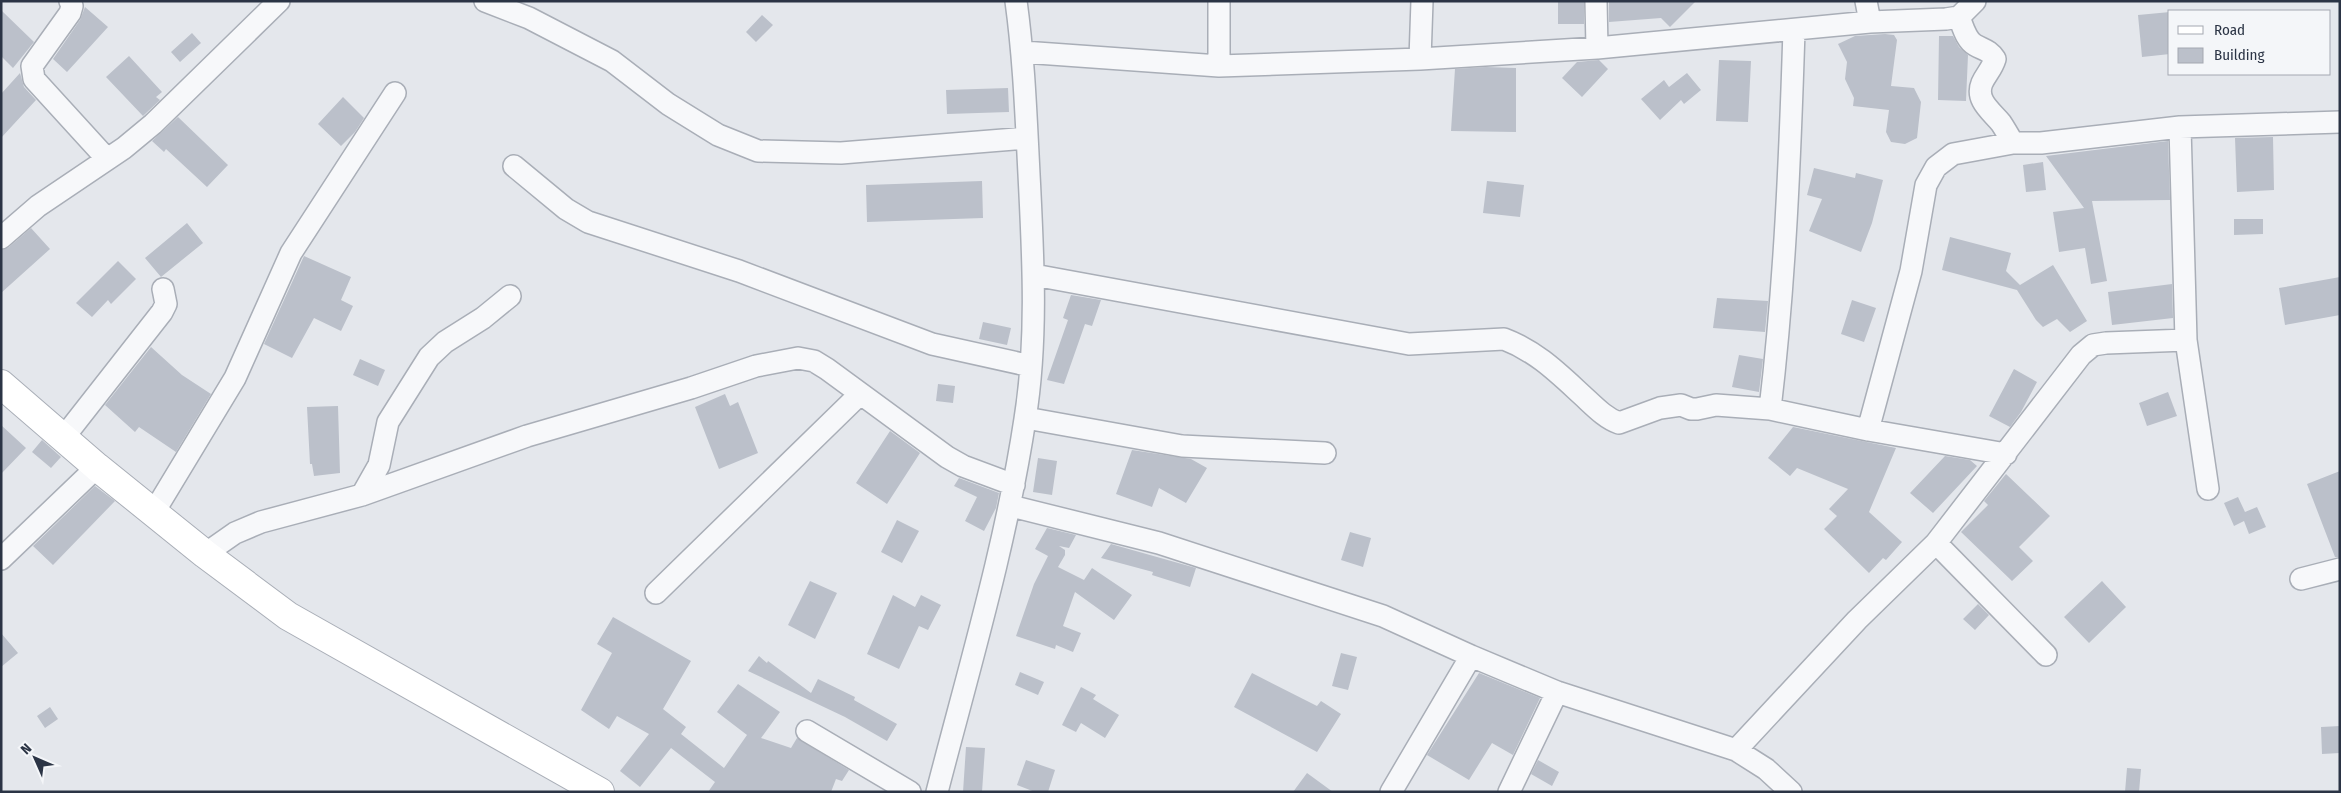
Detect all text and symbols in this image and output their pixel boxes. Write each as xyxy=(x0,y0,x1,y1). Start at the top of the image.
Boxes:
legend xyxy=(2168,10,2331,75)
text: Road xyxy=(2214,21,2245,39)
text: Building xyxy=(2214,46,2265,64)
north arrow xyxy=(10,733,60,783)
text: N xyxy=(17,740,35,758)

